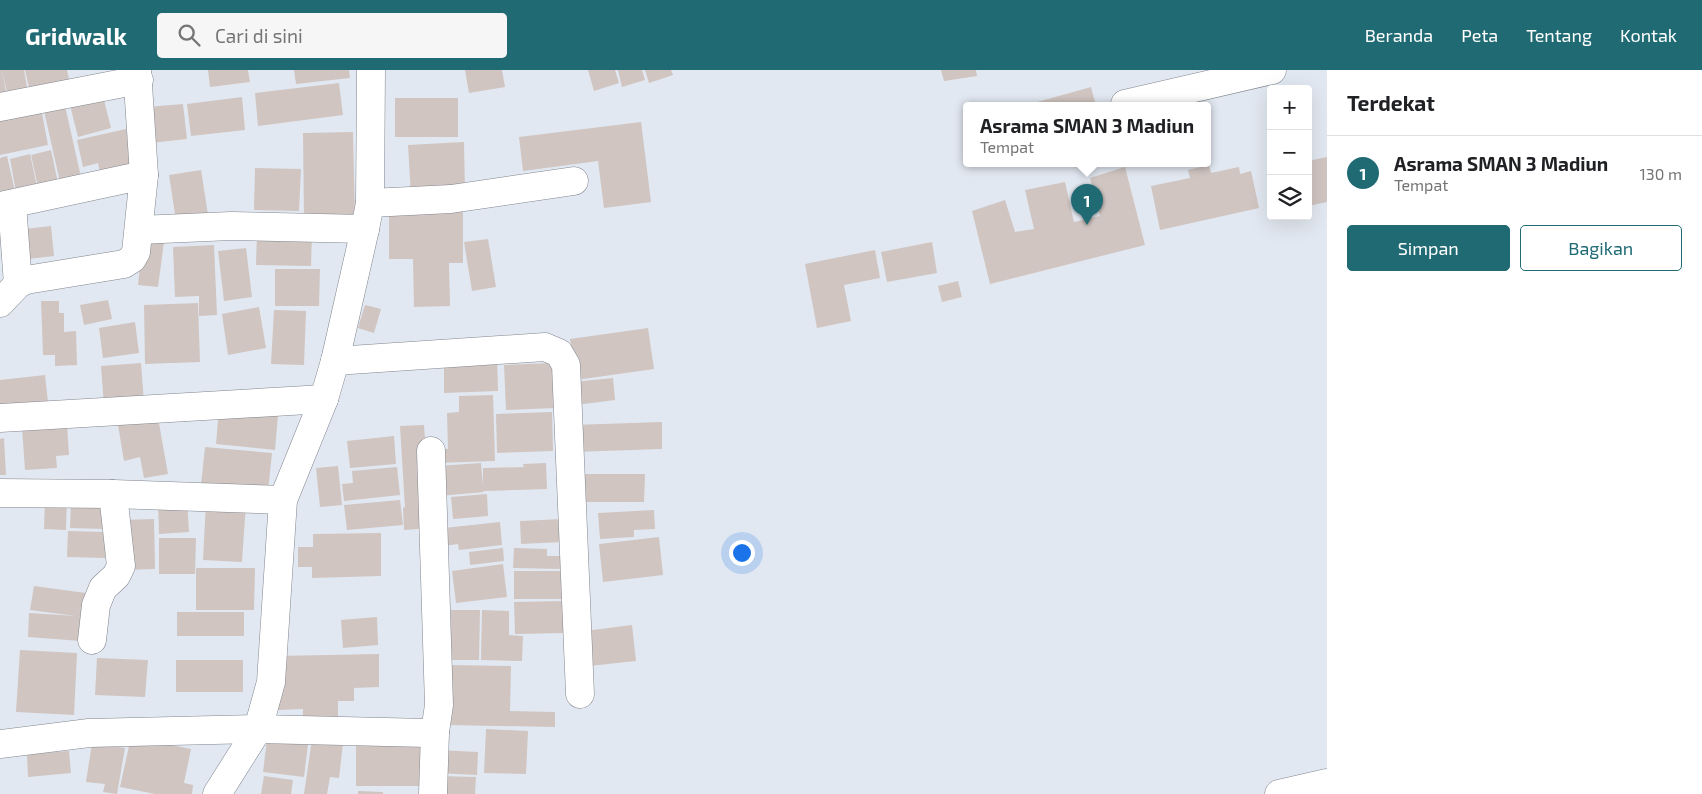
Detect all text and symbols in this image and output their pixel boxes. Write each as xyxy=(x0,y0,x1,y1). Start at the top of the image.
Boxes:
search box xyxy=(157,13,507,58)
text: Gridwalk xyxy=(25,21,127,50)
icon: search xyxy=(175,21,203,49)
text: Cari di sini xyxy=(215,24,303,47)
text: Beranda xyxy=(1365,24,1433,46)
text: Peta xyxy=(1461,24,1498,46)
text: Tentang xyxy=(1526,24,1592,46)
text: Kontak xyxy=(1620,24,1677,46)
map controls xyxy=(1267,85,1312,220)
button: + xyxy=(1267,85,1312,130)
text: Terdekat xyxy=(1347,90,1435,115)
popup xyxy=(963,102,1211,167)
text: Asrama SMAN 3 Madiun xyxy=(980,114,1194,137)
button: − xyxy=(1267,130,1312,175)
text: Tempat xyxy=(980,137,1034,156)
text: Asrama SMAN 3 Madiun xyxy=(1394,152,1608,175)
text: 1 xyxy=(1360,164,1366,183)
text: 130 m xyxy=(1640,164,1682,183)
button: layers xyxy=(1267,175,1312,220)
text: Tempat xyxy=(1394,175,1448,194)
pin: 1 xyxy=(1071,184,1103,225)
button: Simpan xyxy=(1347,225,1510,271)
button: Bagikan xyxy=(1520,225,1682,271)
your location xyxy=(729,540,755,566)

